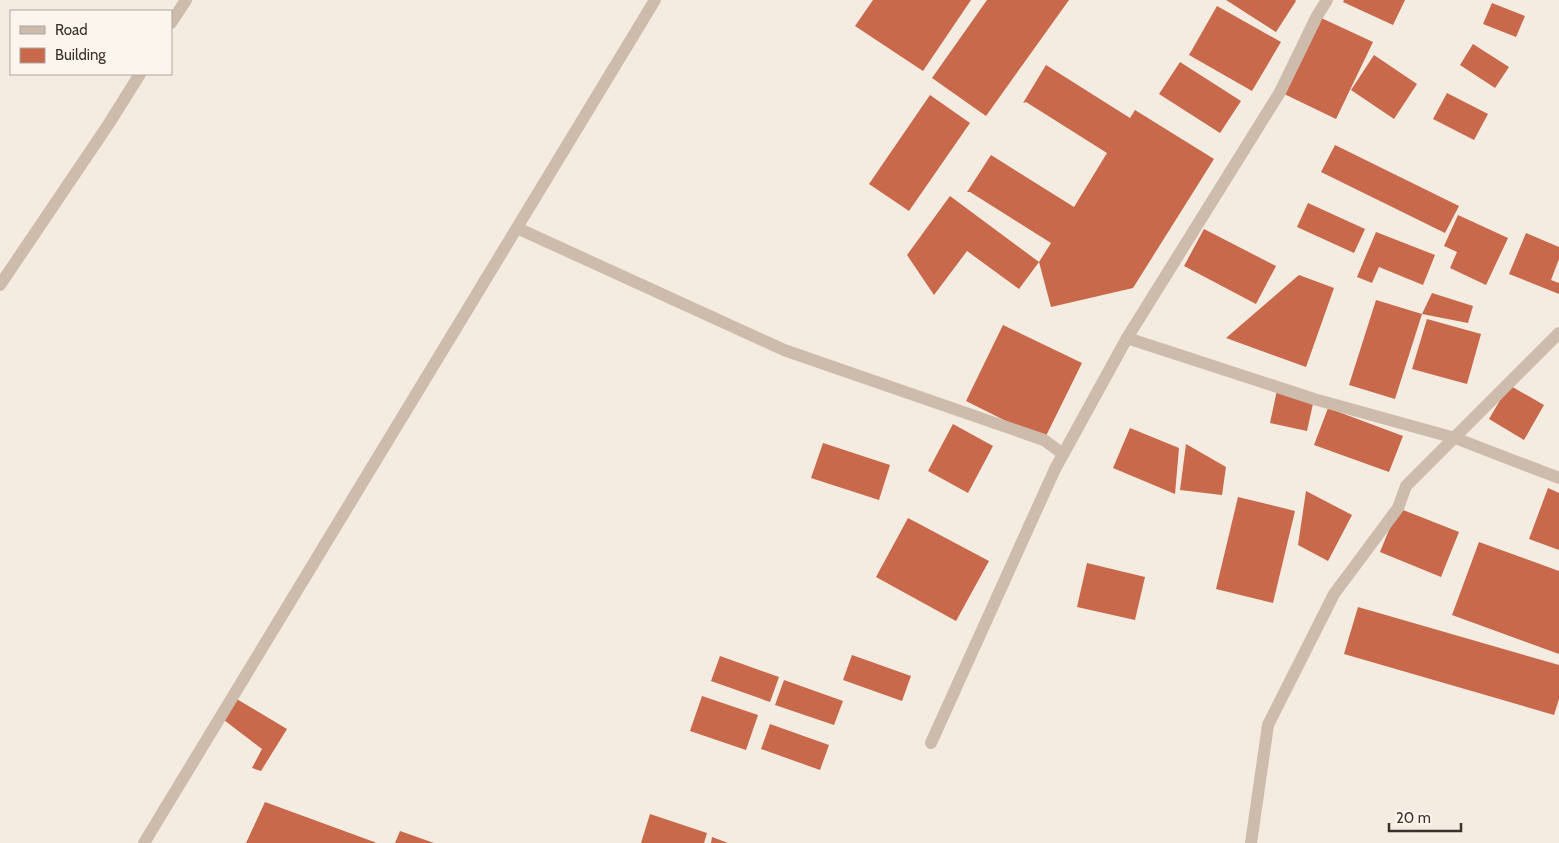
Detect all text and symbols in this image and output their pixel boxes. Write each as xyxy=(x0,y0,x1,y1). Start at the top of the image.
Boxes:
legend xyxy=(10,10,172,75)
text: Road xyxy=(55,21,88,39)
text: Building xyxy=(55,46,106,64)
scale bar xyxy=(1389,800,1462,832)
text: 20 m xyxy=(1396,809,1431,827)

